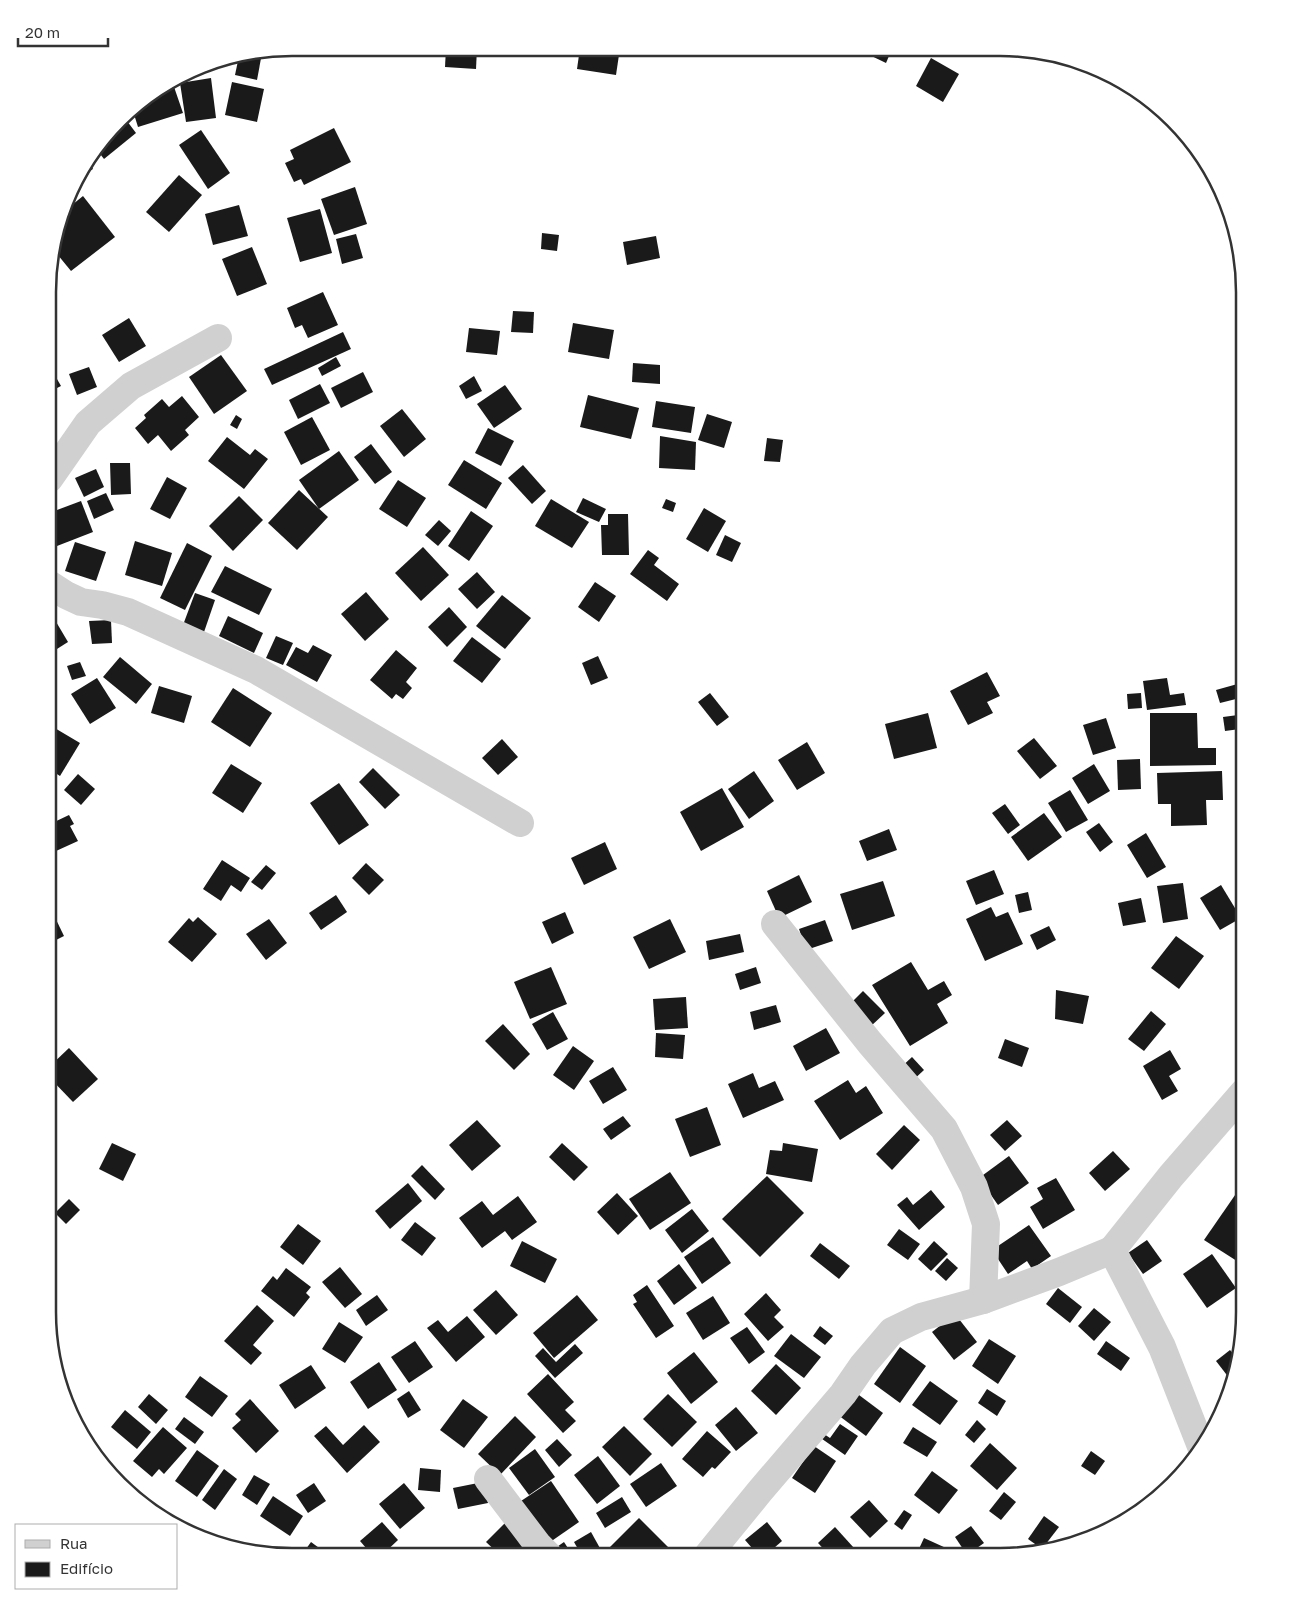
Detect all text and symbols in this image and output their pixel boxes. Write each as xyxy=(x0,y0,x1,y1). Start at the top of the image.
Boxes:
scale bar xyxy=(18,15,108,47)
text: 20 m xyxy=(25,23,60,41)
legend xyxy=(15,1524,178,1589)
text: Rua xyxy=(60,1534,87,1552)
text: Edifício xyxy=(60,1559,113,1577)

